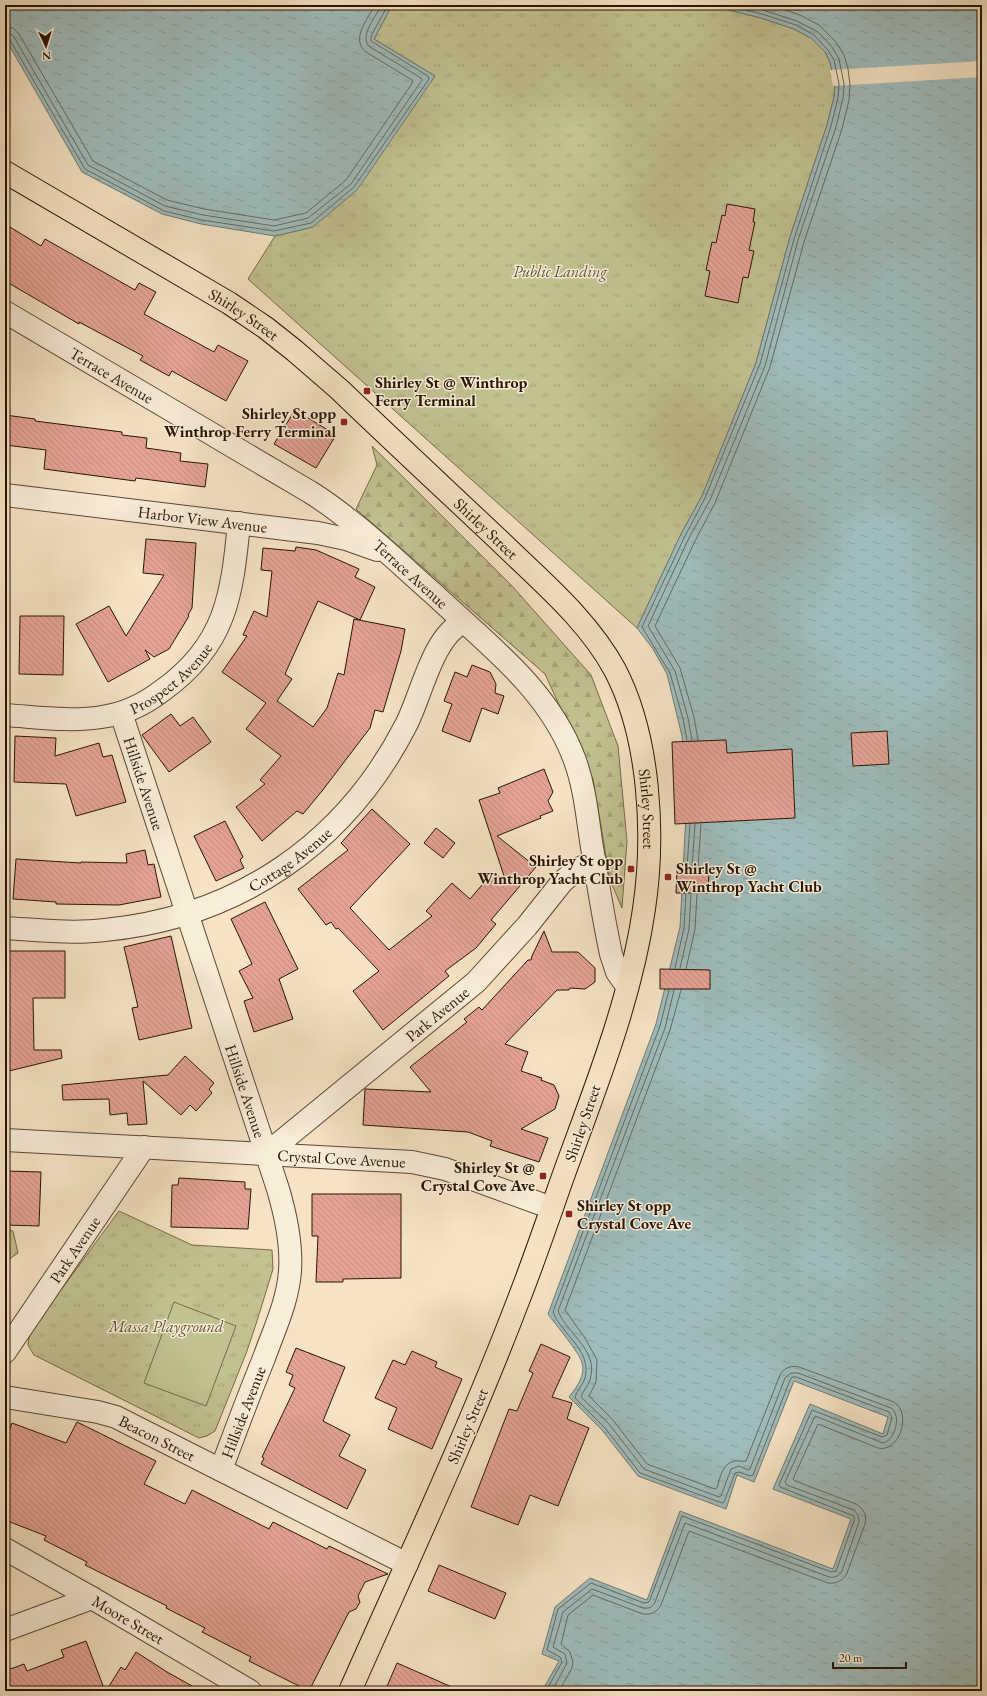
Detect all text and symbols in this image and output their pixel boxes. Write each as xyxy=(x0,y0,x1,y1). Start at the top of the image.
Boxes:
north arrow xyxy=(26,26,66,66)
text: N xyxy=(42,49,52,63)
park label: Public Landing xyxy=(513,261,608,282)
street label: Shirley Street xyxy=(205,283,283,345)
street label: Terrace Avenue xyxy=(66,343,157,408)
place label: Shirley St @ Winthrop Ferry Terminal xyxy=(375,372,527,411)
marker: Shirley St @ Winthrop Ferry Terminal xyxy=(362,386,372,396)
place label: Shirley St opp Winthrop Ferry Terminal xyxy=(164,403,336,442)
marker: Shirley St opp Winthrop Ferry Terminal xyxy=(339,417,349,427)
street label: Shirley Street xyxy=(449,493,522,564)
street label: Harbor View Avenue xyxy=(137,501,268,538)
street label: Terrace Avenue xyxy=(369,535,452,613)
street label: Prospect Avenue xyxy=(126,639,217,719)
street label: Hillside Avenue xyxy=(119,734,169,833)
street label: Shirley Street xyxy=(634,767,659,849)
street label: Cottage Avenue xyxy=(245,822,336,897)
place label: Shirley St opp Winthrop Yacht Club xyxy=(477,850,623,889)
place label: Shirley St @ Winthrop Yacht Club xyxy=(676,858,822,897)
marker: Shirley St opp Winthrop Yacht Club xyxy=(626,864,636,874)
marker: Shirley St @ Winthrop Yacht Club xyxy=(663,872,673,882)
street label: Park Avenue xyxy=(401,982,474,1047)
street label: Hillside Avenue xyxy=(220,1042,270,1141)
street label: Shirley Street xyxy=(559,1082,605,1165)
street label: Crystal Cove Avenue xyxy=(277,1145,406,1173)
place label: Shirley St @ Crystal Cove Ave xyxy=(421,1157,535,1196)
marker: Shirley St @ Crystal Cove Ave xyxy=(538,1171,548,1181)
place label: Shirley St opp Crystal Cove Ave xyxy=(577,1195,691,1234)
marker: Shirley St opp Crystal Cove Ave xyxy=(564,1209,574,1219)
street label: Park Avenue xyxy=(45,1212,105,1287)
park label: Massa Playground xyxy=(108,1316,224,1337)
street label: Hillside Avenue xyxy=(216,1363,271,1461)
street label: Shirley Street xyxy=(442,1385,493,1467)
street label: Beacon Street xyxy=(115,1410,199,1466)
street label: Moore Street xyxy=(88,1590,168,1649)
scale bar xyxy=(833,1644,906,1670)
text: 20 m xyxy=(839,1650,863,1666)

